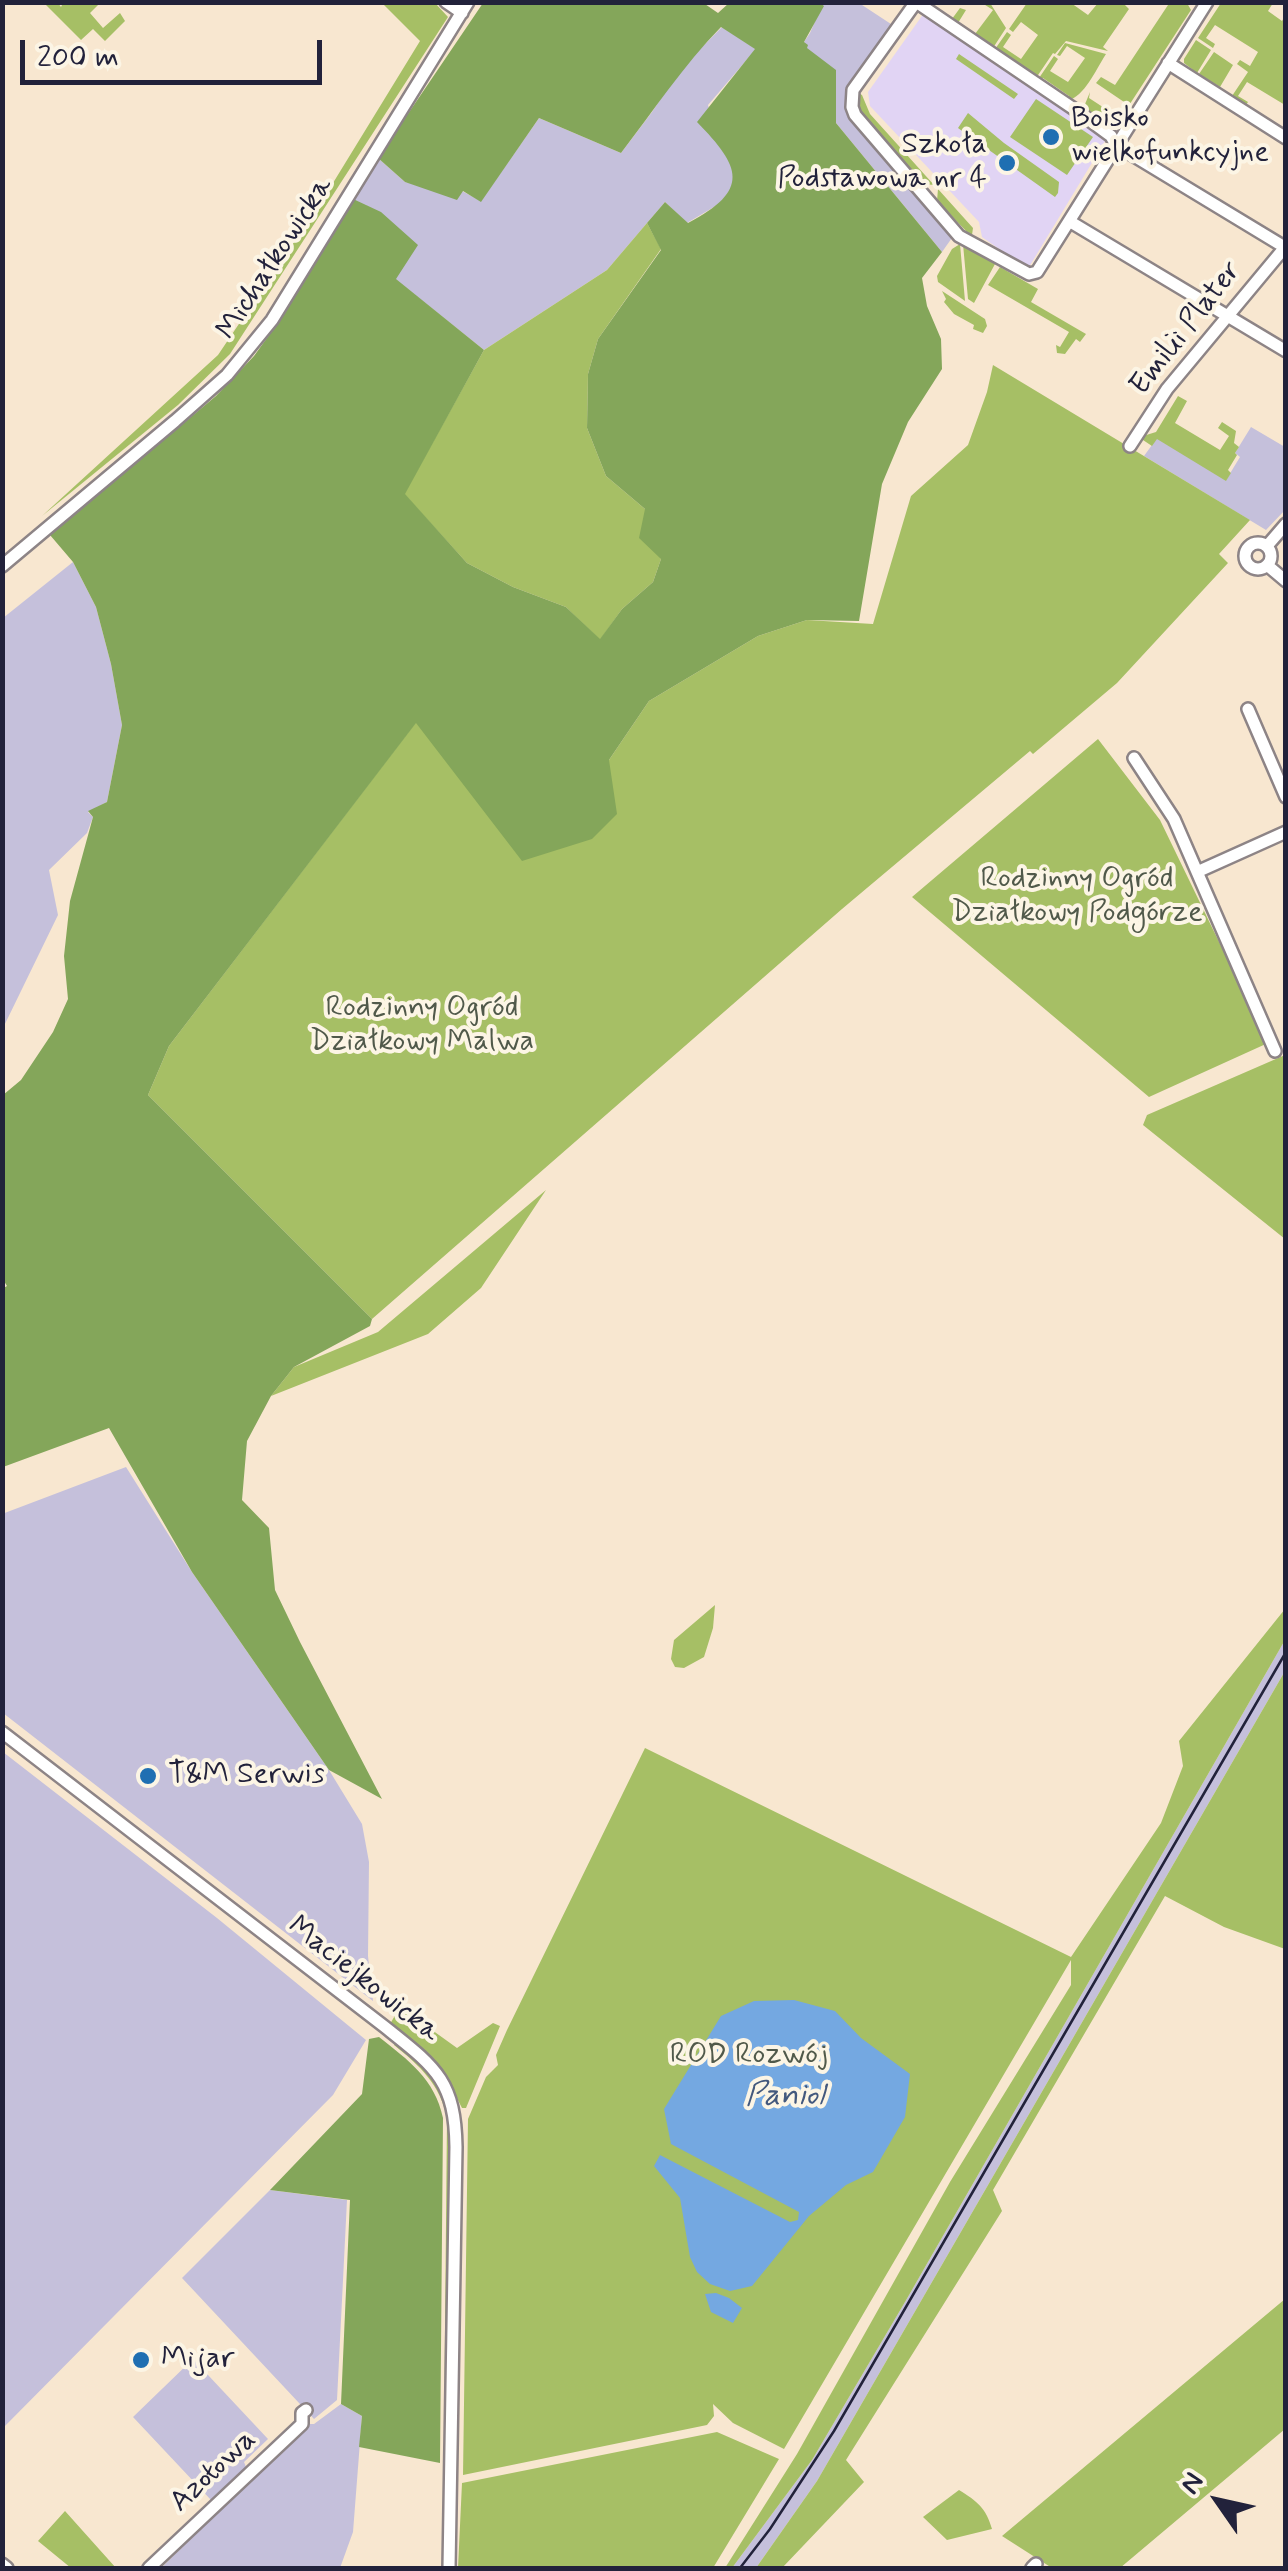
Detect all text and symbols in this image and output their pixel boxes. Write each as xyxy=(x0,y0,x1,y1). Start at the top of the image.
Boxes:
scale bar xyxy=(25,20,328,82)
text: 200 m xyxy=(37,38,119,77)
place label: Boisko wielkofunkcyjne xyxy=(1071,102,1269,172)
marker: Boisko wielkofunkcyjne xyxy=(1040,126,1062,148)
place label: Szkoła Podstawowa nr 4 xyxy=(778,128,987,198)
marker: Szkoła Podstawowa nr 4 xyxy=(996,152,1018,174)
street label: Michałkowicka xyxy=(210,171,342,347)
street label: Emilii Plater xyxy=(1123,255,1251,403)
park label: Rodzinny Ogród Działkowy Podgórze xyxy=(951,862,1203,932)
park label: Rodzinny Ogród Działkowy Malwa xyxy=(310,991,534,1062)
place label: T&M Serwis xyxy=(168,1758,325,1794)
marker: T&M Serwis xyxy=(137,1765,159,1787)
street label: Maciejkowicka xyxy=(280,1909,446,2051)
park label: ROD Rozwój xyxy=(670,2038,828,2074)
water label: Paniol xyxy=(746,2078,824,2116)
place label: Mijar xyxy=(161,2342,234,2378)
marker: Mijar xyxy=(130,2349,152,2371)
street label: Azotowa xyxy=(163,2423,265,2521)
north arrow xyxy=(1168,2451,1268,2551)
text: N xyxy=(1172,2466,1213,2502)

